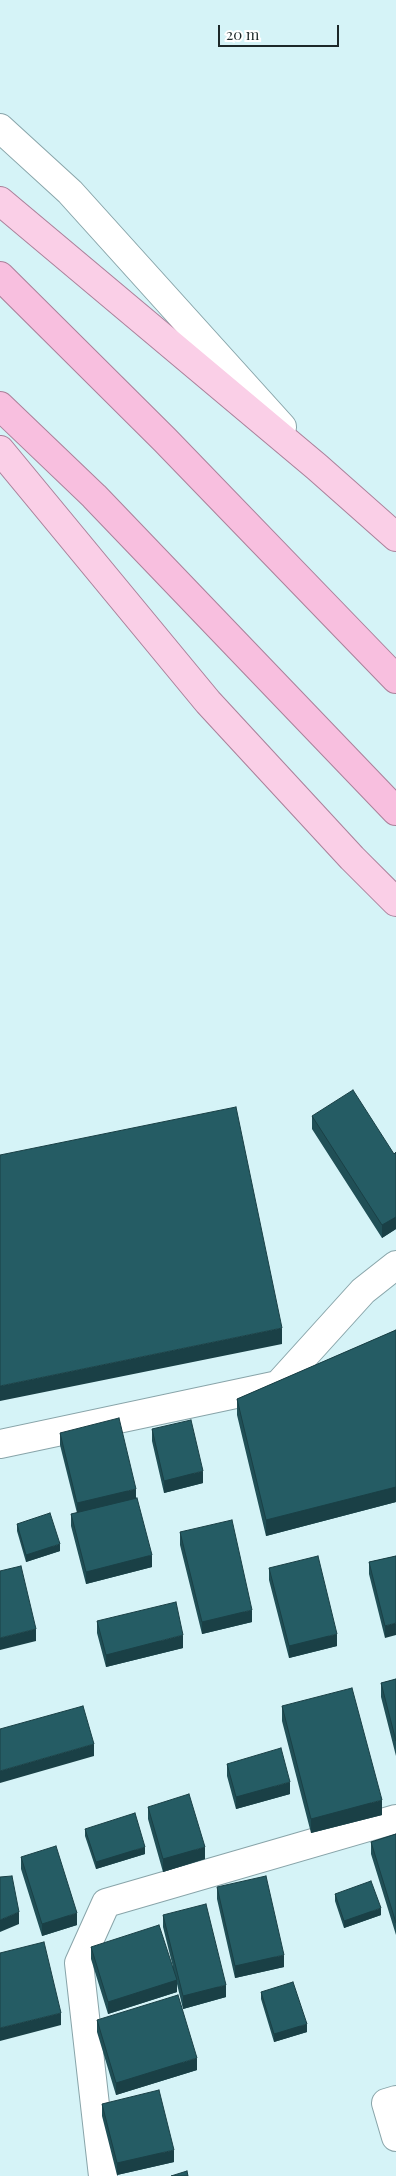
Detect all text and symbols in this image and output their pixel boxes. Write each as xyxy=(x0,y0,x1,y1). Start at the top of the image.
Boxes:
scale bar xyxy=(221,15,342,47)
text: 20 m xyxy=(226,24,259,44)

